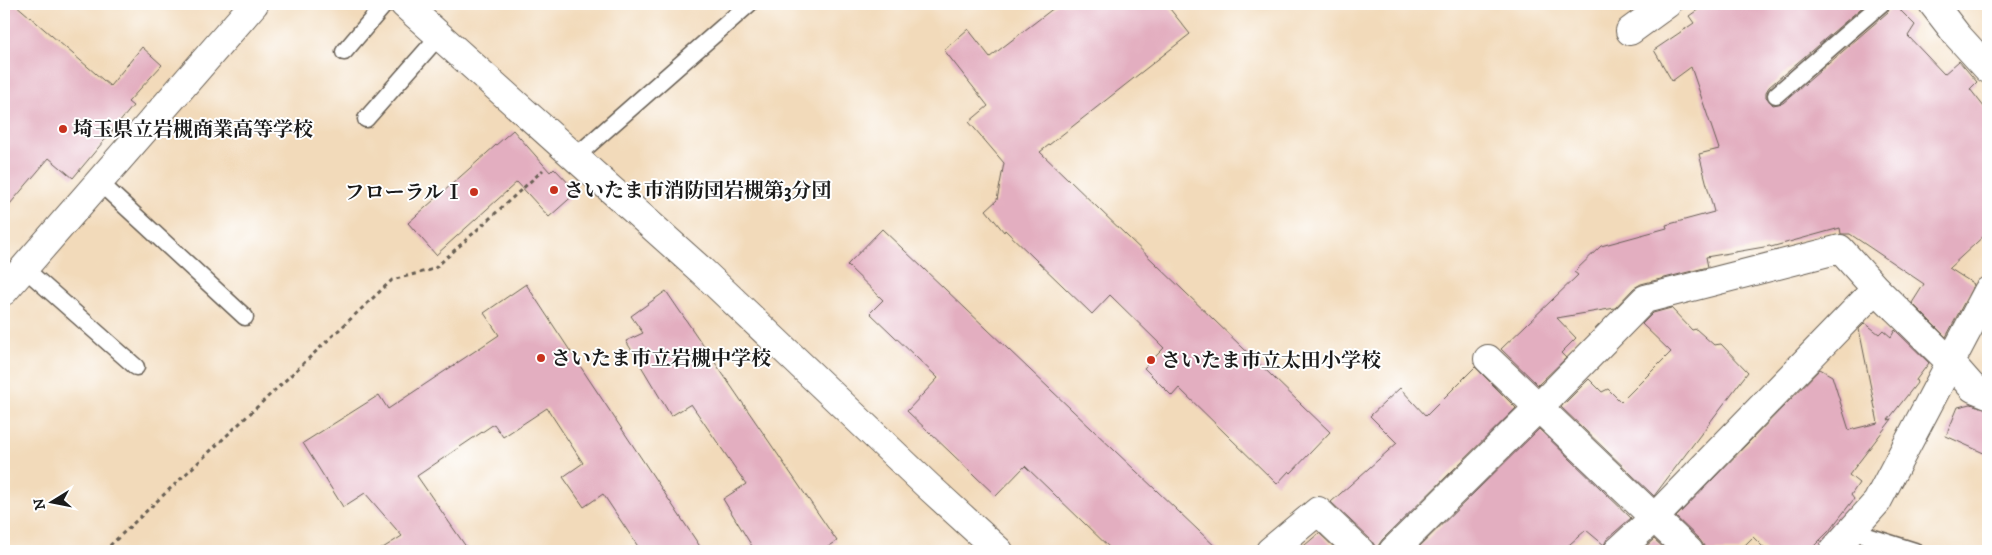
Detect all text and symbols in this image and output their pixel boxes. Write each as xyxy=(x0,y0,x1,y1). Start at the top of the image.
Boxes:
place label: 埼玉県立岩槻商業高等学校 xyxy=(73,118,313,143)
marker: 埼玉県立岩槻商業高等学校 xyxy=(57,123,69,135)
place label: さいたま市消防団岩槻第3分団 xyxy=(564,179,831,204)
place label: フローラルⅠ xyxy=(345,181,464,206)
marker: さいたま市消防団岩槻第3分団 xyxy=(548,184,560,196)
marker: フローラルⅠ xyxy=(468,186,480,198)
place label: さいたま市立岩槻中学校 xyxy=(551,347,771,372)
place label: さいたま市立太田小学校 xyxy=(1161,349,1381,374)
marker: さいたま市立岩槻中学校 xyxy=(535,352,547,364)
marker: さいたま市立太田小学校 xyxy=(1145,354,1157,366)
north arrow xyxy=(28,478,78,528)
text: N xyxy=(30,496,50,511)

